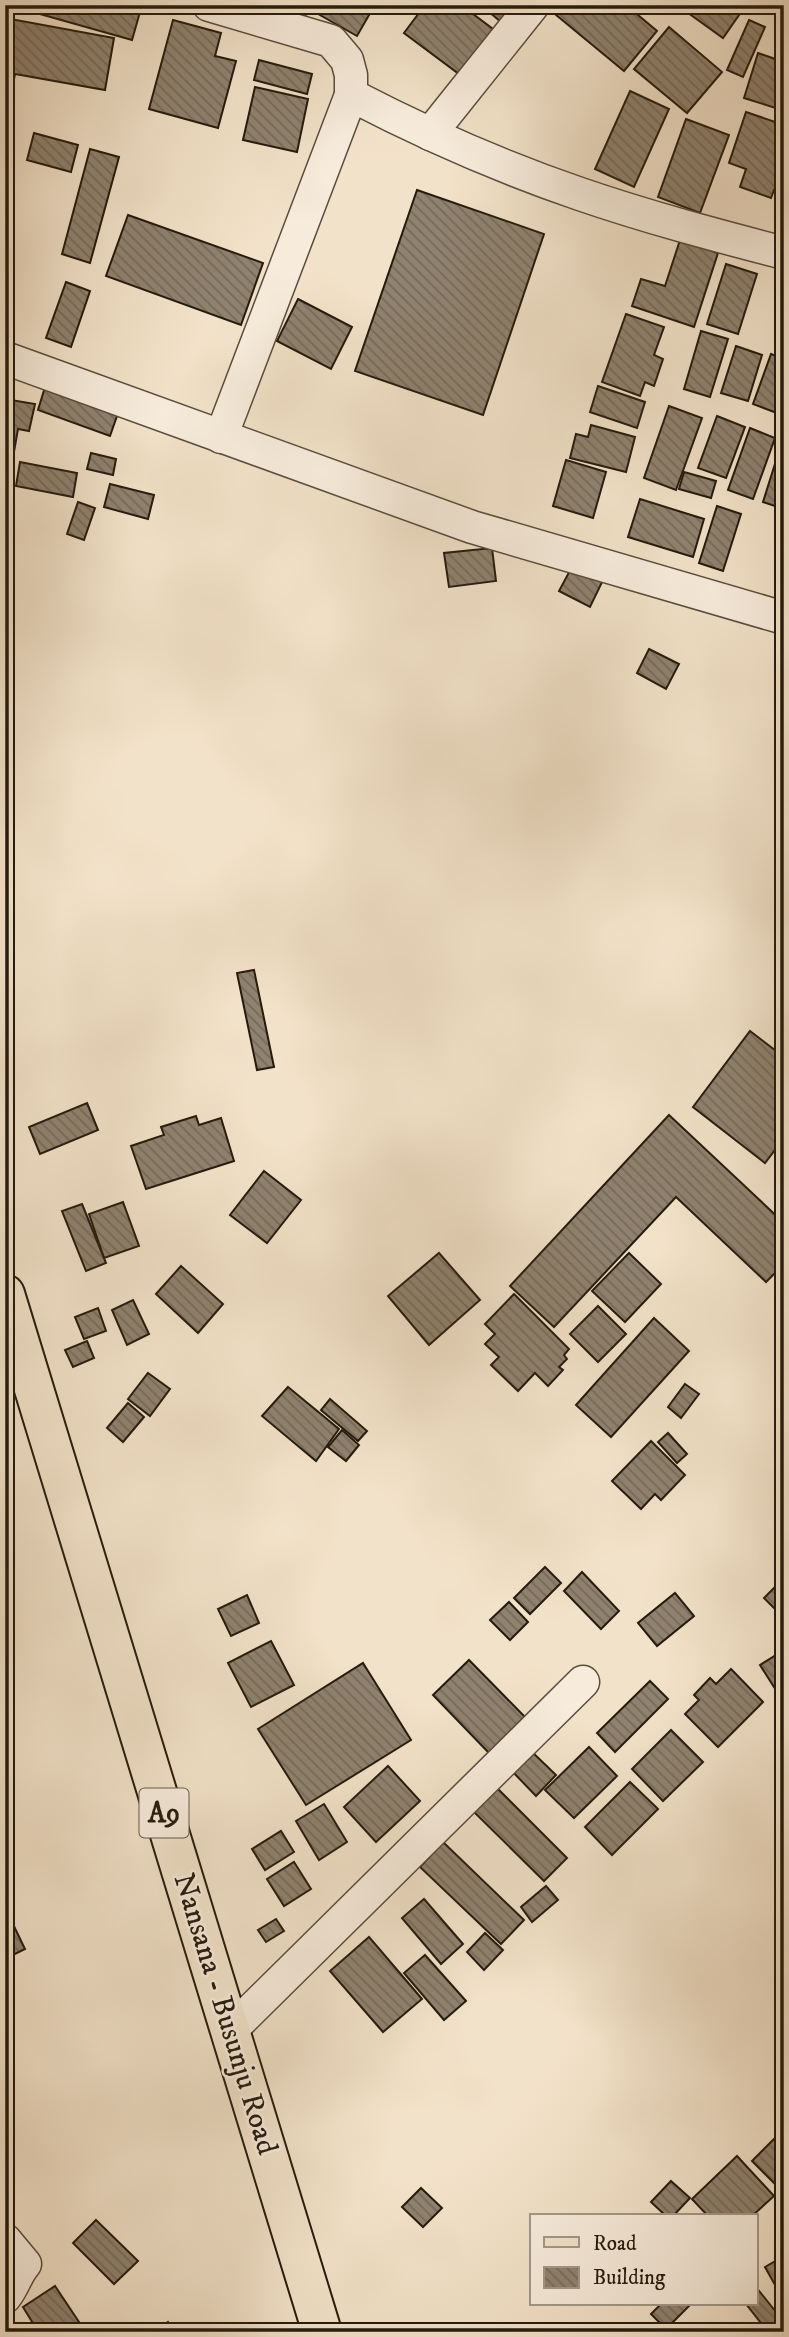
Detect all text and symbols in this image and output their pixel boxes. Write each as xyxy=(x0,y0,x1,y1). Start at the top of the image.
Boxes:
road number: A9 xyxy=(140,1788,188,1838)
street label: Nansana - Busunju Road xyxy=(165,1869,285,2159)
legend xyxy=(530,2214,758,2306)
text: Road xyxy=(593,2231,637,2257)
text: Building xyxy=(593,2265,666,2291)

